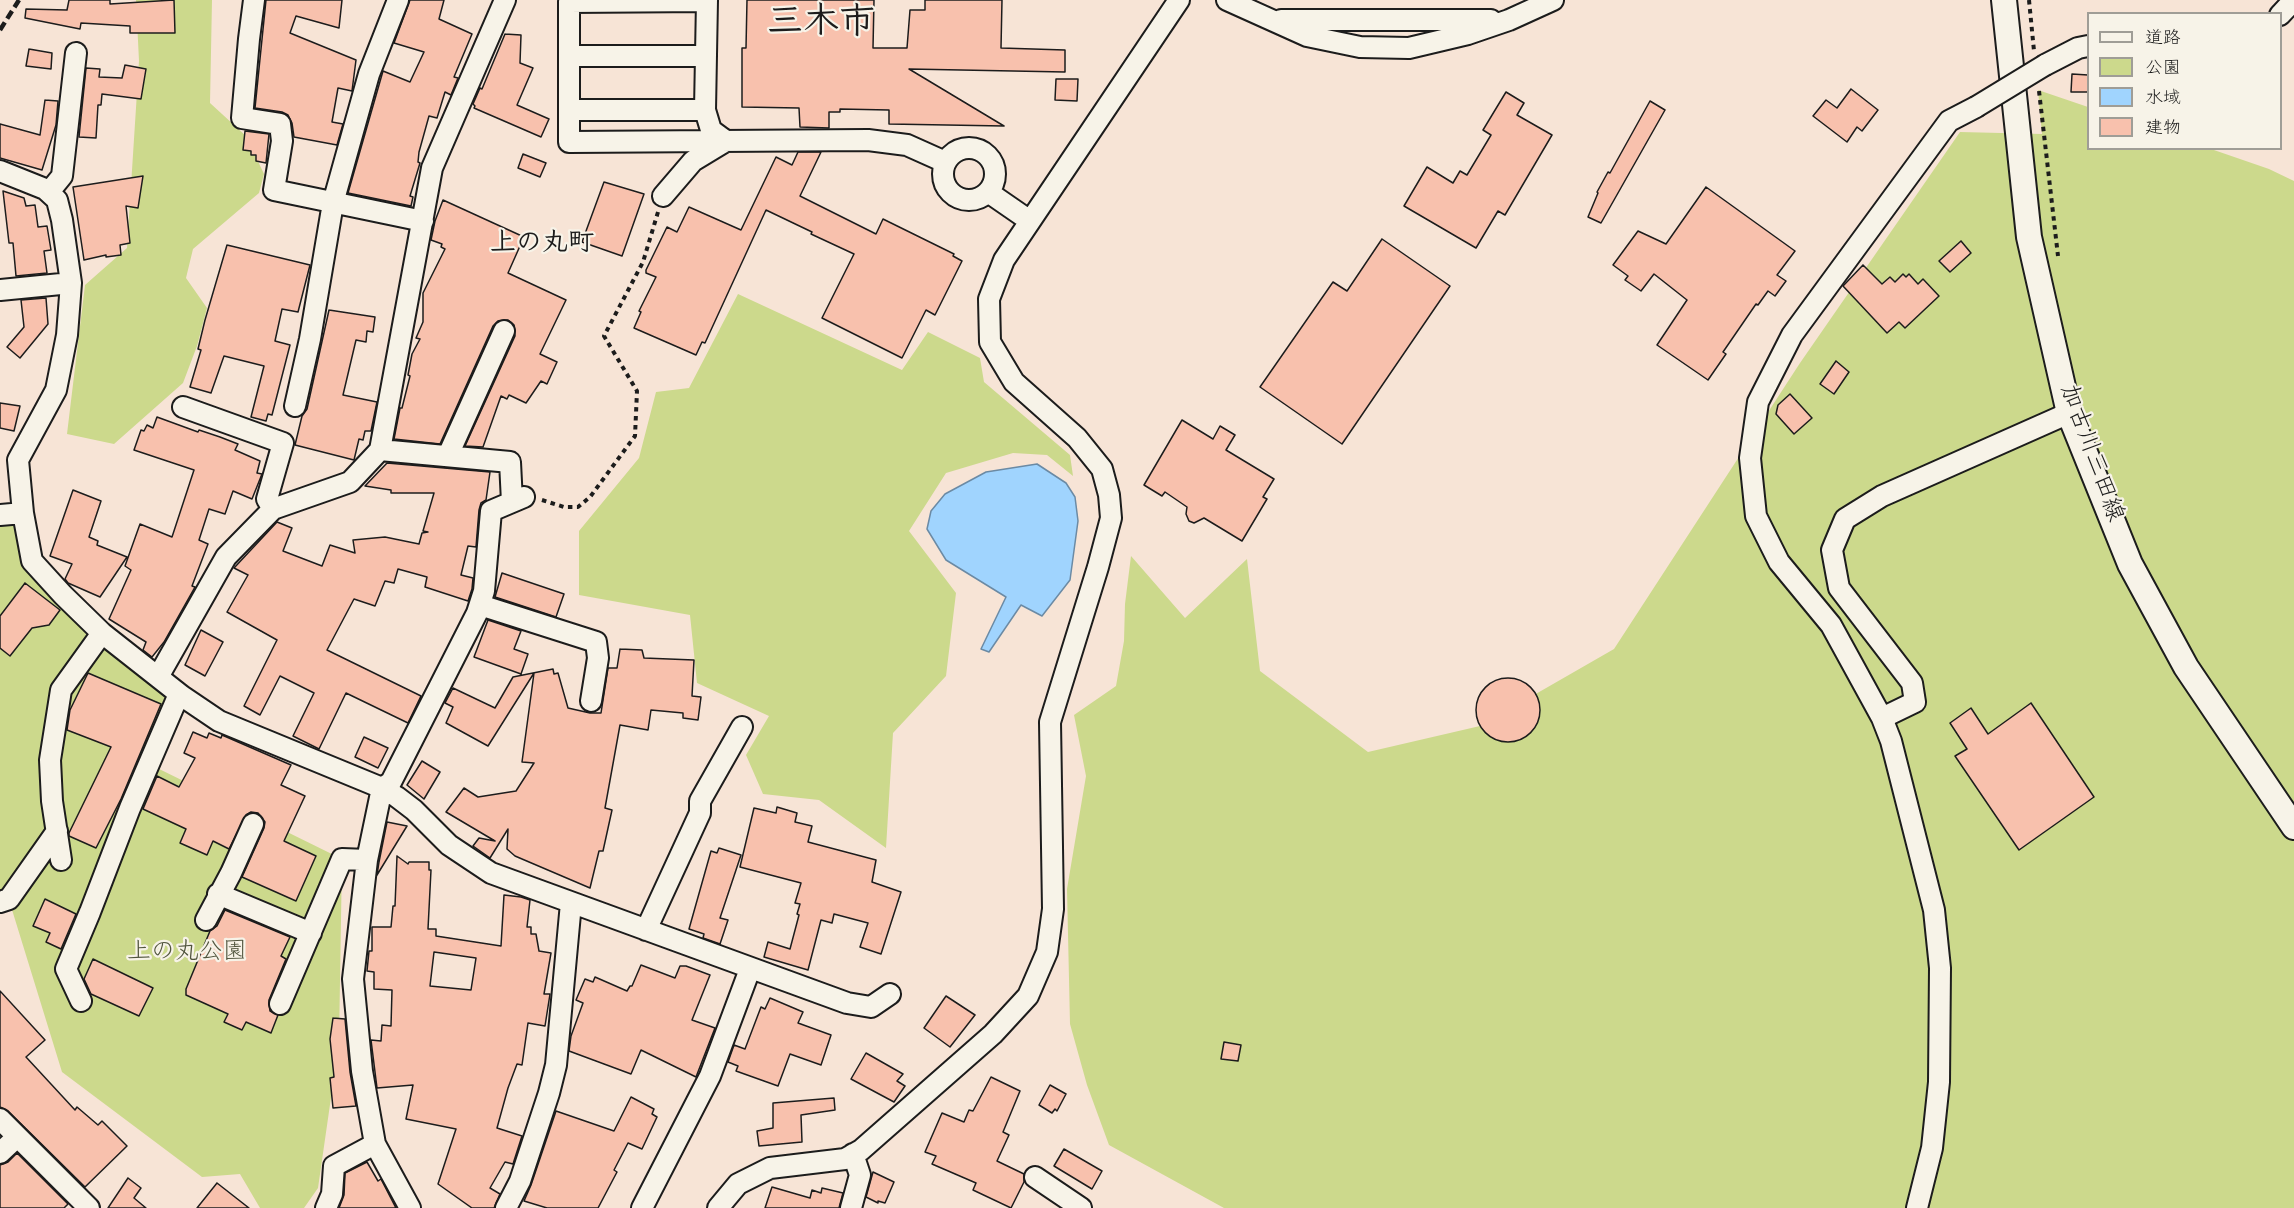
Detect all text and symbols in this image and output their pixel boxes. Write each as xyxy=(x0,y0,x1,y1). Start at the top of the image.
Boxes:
district label: 三木市 xyxy=(767,5,875,49)
legend xyxy=(2087,12,2282,150)
text: 道路 xyxy=(2145,27,2181,52)
text: 公園 xyxy=(2145,57,2181,82)
text: 水域 xyxy=(2145,87,2181,112)
text: 建物 xyxy=(2145,117,2181,142)
district label: 上の丸町 xyxy=(490,230,594,262)
street label: 加古川三田線 xyxy=(2051,381,2127,527)
park label: 上の丸公園 xyxy=(127,941,247,969)

